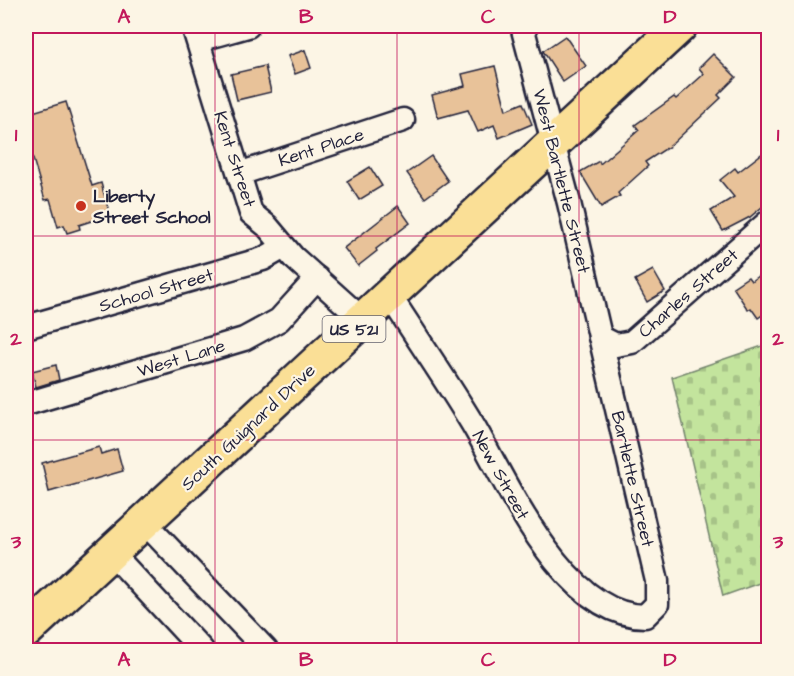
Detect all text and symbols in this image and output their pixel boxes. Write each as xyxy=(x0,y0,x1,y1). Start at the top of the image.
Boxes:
text: A xyxy=(118,3,131,31)
text: B xyxy=(299,3,314,31)
text: C xyxy=(481,3,496,31)
text: D xyxy=(664,3,677,31)
street label: West Bartlette Street xyxy=(527,86,597,277)
street label: Kent Street xyxy=(207,108,262,211)
text: 1 xyxy=(15,121,18,149)
text: 1 xyxy=(777,121,780,149)
street label: Kent Place xyxy=(275,122,367,173)
place label: Liberty Street School xyxy=(92,184,211,230)
marker: Liberty Street School xyxy=(74,199,88,213)
street label: Charles Street xyxy=(633,242,744,344)
street label: School Street xyxy=(96,262,217,319)
road number: US 521 xyxy=(322,316,386,342)
text: 2 xyxy=(9,325,22,353)
text: 2 xyxy=(771,325,784,353)
street label: West Lane xyxy=(134,333,228,384)
street label: South Guignard Drive xyxy=(176,358,322,497)
street label: Bartlette Street xyxy=(605,409,660,550)
street label: New Street xyxy=(466,426,536,525)
text: 3 xyxy=(10,528,22,556)
text: 3 xyxy=(772,528,784,556)
text: A xyxy=(118,646,131,674)
text: B xyxy=(299,646,314,674)
text: C xyxy=(481,646,496,674)
text: D xyxy=(664,646,677,674)

